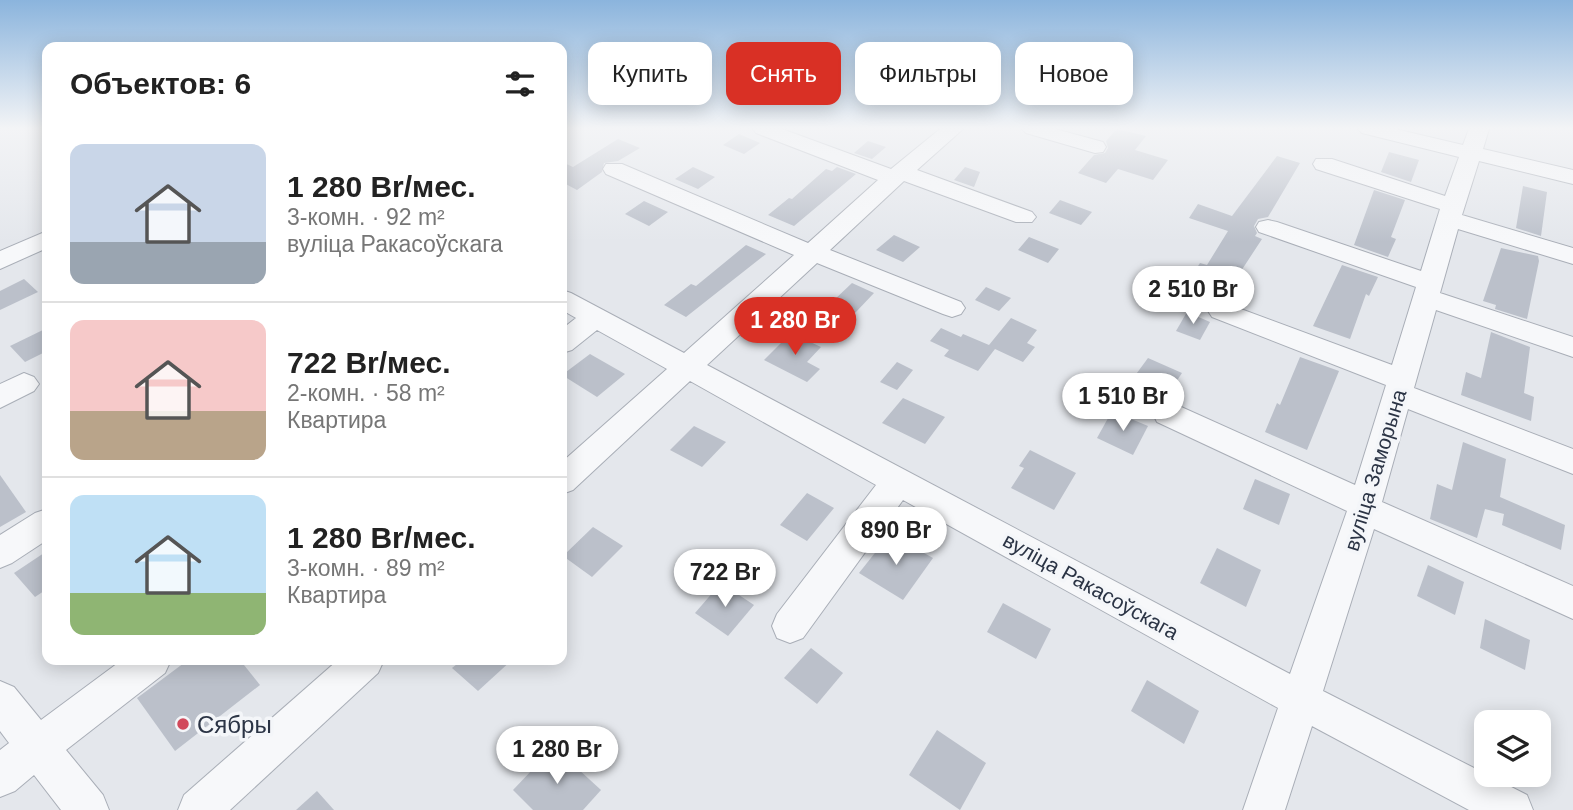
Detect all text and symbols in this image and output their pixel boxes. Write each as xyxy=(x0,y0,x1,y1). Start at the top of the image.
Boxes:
chip: Купить xyxy=(588,42,712,105)
chip: Снять xyxy=(726,42,841,105)
chip: Фильтры xyxy=(855,42,1001,105)
chip: Новое xyxy=(1015,42,1133,105)
icon: filters xyxy=(501,65,539,103)
text: Объектов: 6 xyxy=(70,67,251,100)
text: 1 280 Br/мес. xyxy=(287,170,476,203)
icon: home xyxy=(126,172,210,256)
text: 3-комн. · 92 m² xyxy=(287,204,445,230)
text: вуліца Ракасоўскага xyxy=(287,231,503,257)
pin: 2 510 Br xyxy=(1121,266,1265,326)
text: 2 510 Br xyxy=(1148,276,1238,302)
pin: 1 280 Br xyxy=(723,298,867,357)
text: 1 280 Br xyxy=(750,307,840,333)
text: 722 Br/мес. xyxy=(287,346,451,379)
icon: home xyxy=(126,348,210,432)
pin: 1 510 Br xyxy=(1051,374,1195,433)
text: 2-комн. · 58 m² xyxy=(287,380,445,406)
text: 1 510 Br xyxy=(1078,383,1168,409)
street label: вуліца Заморына xyxy=(1339,386,1411,554)
text: Квартира xyxy=(287,407,386,433)
pin: 890 Br xyxy=(839,508,953,567)
text: 890 Br xyxy=(861,517,931,543)
text: 1 280 Br/мес. xyxy=(287,521,476,554)
icon: home xyxy=(126,523,210,607)
street label: вуліца Ракасоўскага xyxy=(999,528,1183,644)
pin: 722 Br xyxy=(668,550,782,609)
text: 3-комн. · 89 m² xyxy=(287,555,445,581)
text: 722 Br xyxy=(690,559,760,585)
text: Квартира xyxy=(287,582,386,608)
map controls xyxy=(1474,710,1551,787)
button: layers xyxy=(1474,710,1551,787)
place label: Сябры xyxy=(197,711,272,738)
marker: Сябры xyxy=(175,716,191,732)
pin: 1 280 Br xyxy=(485,726,629,786)
text: 1 280 Br xyxy=(512,736,602,762)

